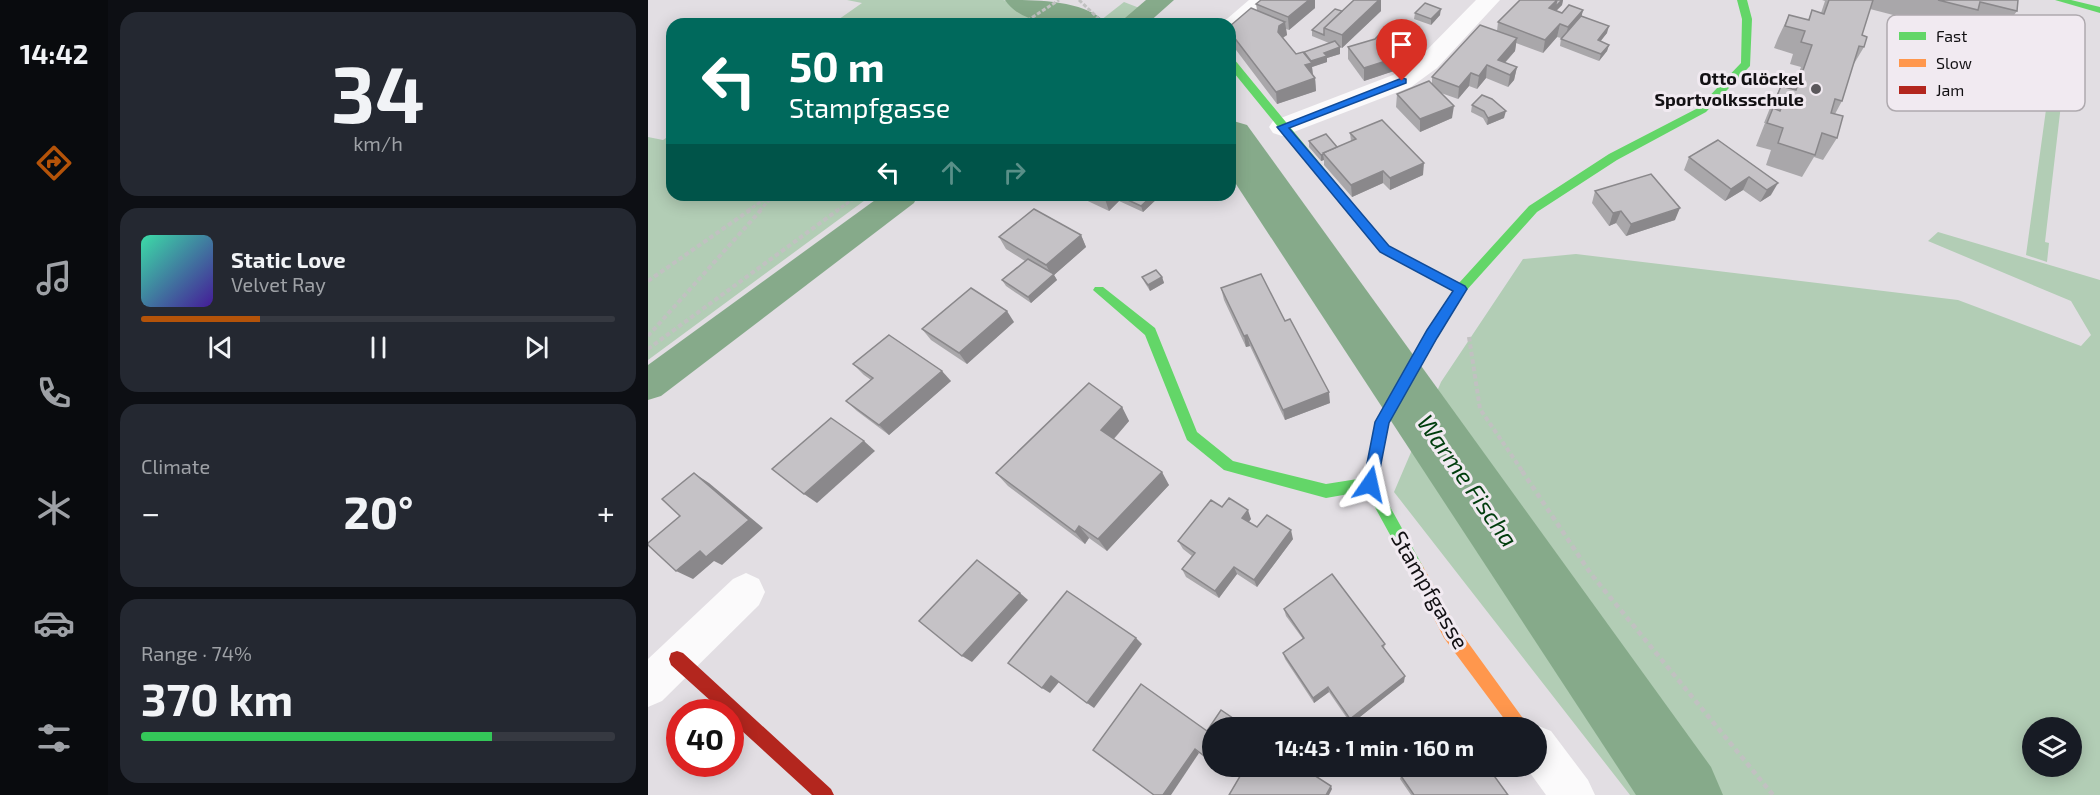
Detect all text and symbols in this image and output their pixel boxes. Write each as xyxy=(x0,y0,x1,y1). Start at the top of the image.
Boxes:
legend xyxy=(1887,15,2085,111)
pin xyxy=(1376,19,1427,81)
text: Fast xyxy=(1936,26,1967,45)
icon: arrive xyxy=(1385,28,1418,61)
text: 14:42 xyxy=(20,37,88,69)
text: 50 m xyxy=(789,40,885,90)
icon: left xyxy=(690,42,768,120)
text: 34 xyxy=(331,45,425,139)
text: Slow xyxy=(1936,53,1972,72)
place label: Otto Glöckel Sportvolksschule xyxy=(1655,67,1804,110)
text: Jam xyxy=(1936,80,1964,99)
marker: Otto Glöckel Sportvolksschule xyxy=(1809,82,1823,96)
text: Stampfgasse xyxy=(789,91,950,123)
text: km/h xyxy=(353,131,403,155)
icon: directions xyxy=(33,142,75,184)
icon: left xyxy=(872,156,905,189)
icon: ahead xyxy=(935,156,968,189)
icon: right xyxy=(998,156,1031,189)
text: Static Love xyxy=(231,246,346,272)
icon: music xyxy=(33,257,75,299)
text: Velvet Ray xyxy=(231,272,326,296)
icon: previous xyxy=(204,331,237,364)
icon: pause xyxy=(362,331,395,364)
icon: next xyxy=(520,331,553,364)
icon: phone xyxy=(33,372,75,414)
water label: Warme Fischa xyxy=(1412,408,1525,552)
position arrow xyxy=(1338,452,1402,516)
text: Climate xyxy=(141,454,210,478)
text: 20° xyxy=(344,484,414,538)
icon: climate xyxy=(33,487,75,529)
text: − xyxy=(141,492,160,532)
text: + xyxy=(597,492,615,532)
street label: Stampfgasse xyxy=(1387,526,1475,653)
icon: car xyxy=(33,602,75,644)
text: Range · 74% xyxy=(141,641,252,665)
text: 370 km xyxy=(141,671,293,725)
speed limit sign: 40 xyxy=(666,699,744,777)
icon: filters xyxy=(33,717,75,759)
map controls xyxy=(2022,717,2082,777)
button: layers xyxy=(2022,717,2082,777)
text: 14:43 · 1 min · 160 m xyxy=(1275,734,1474,760)

